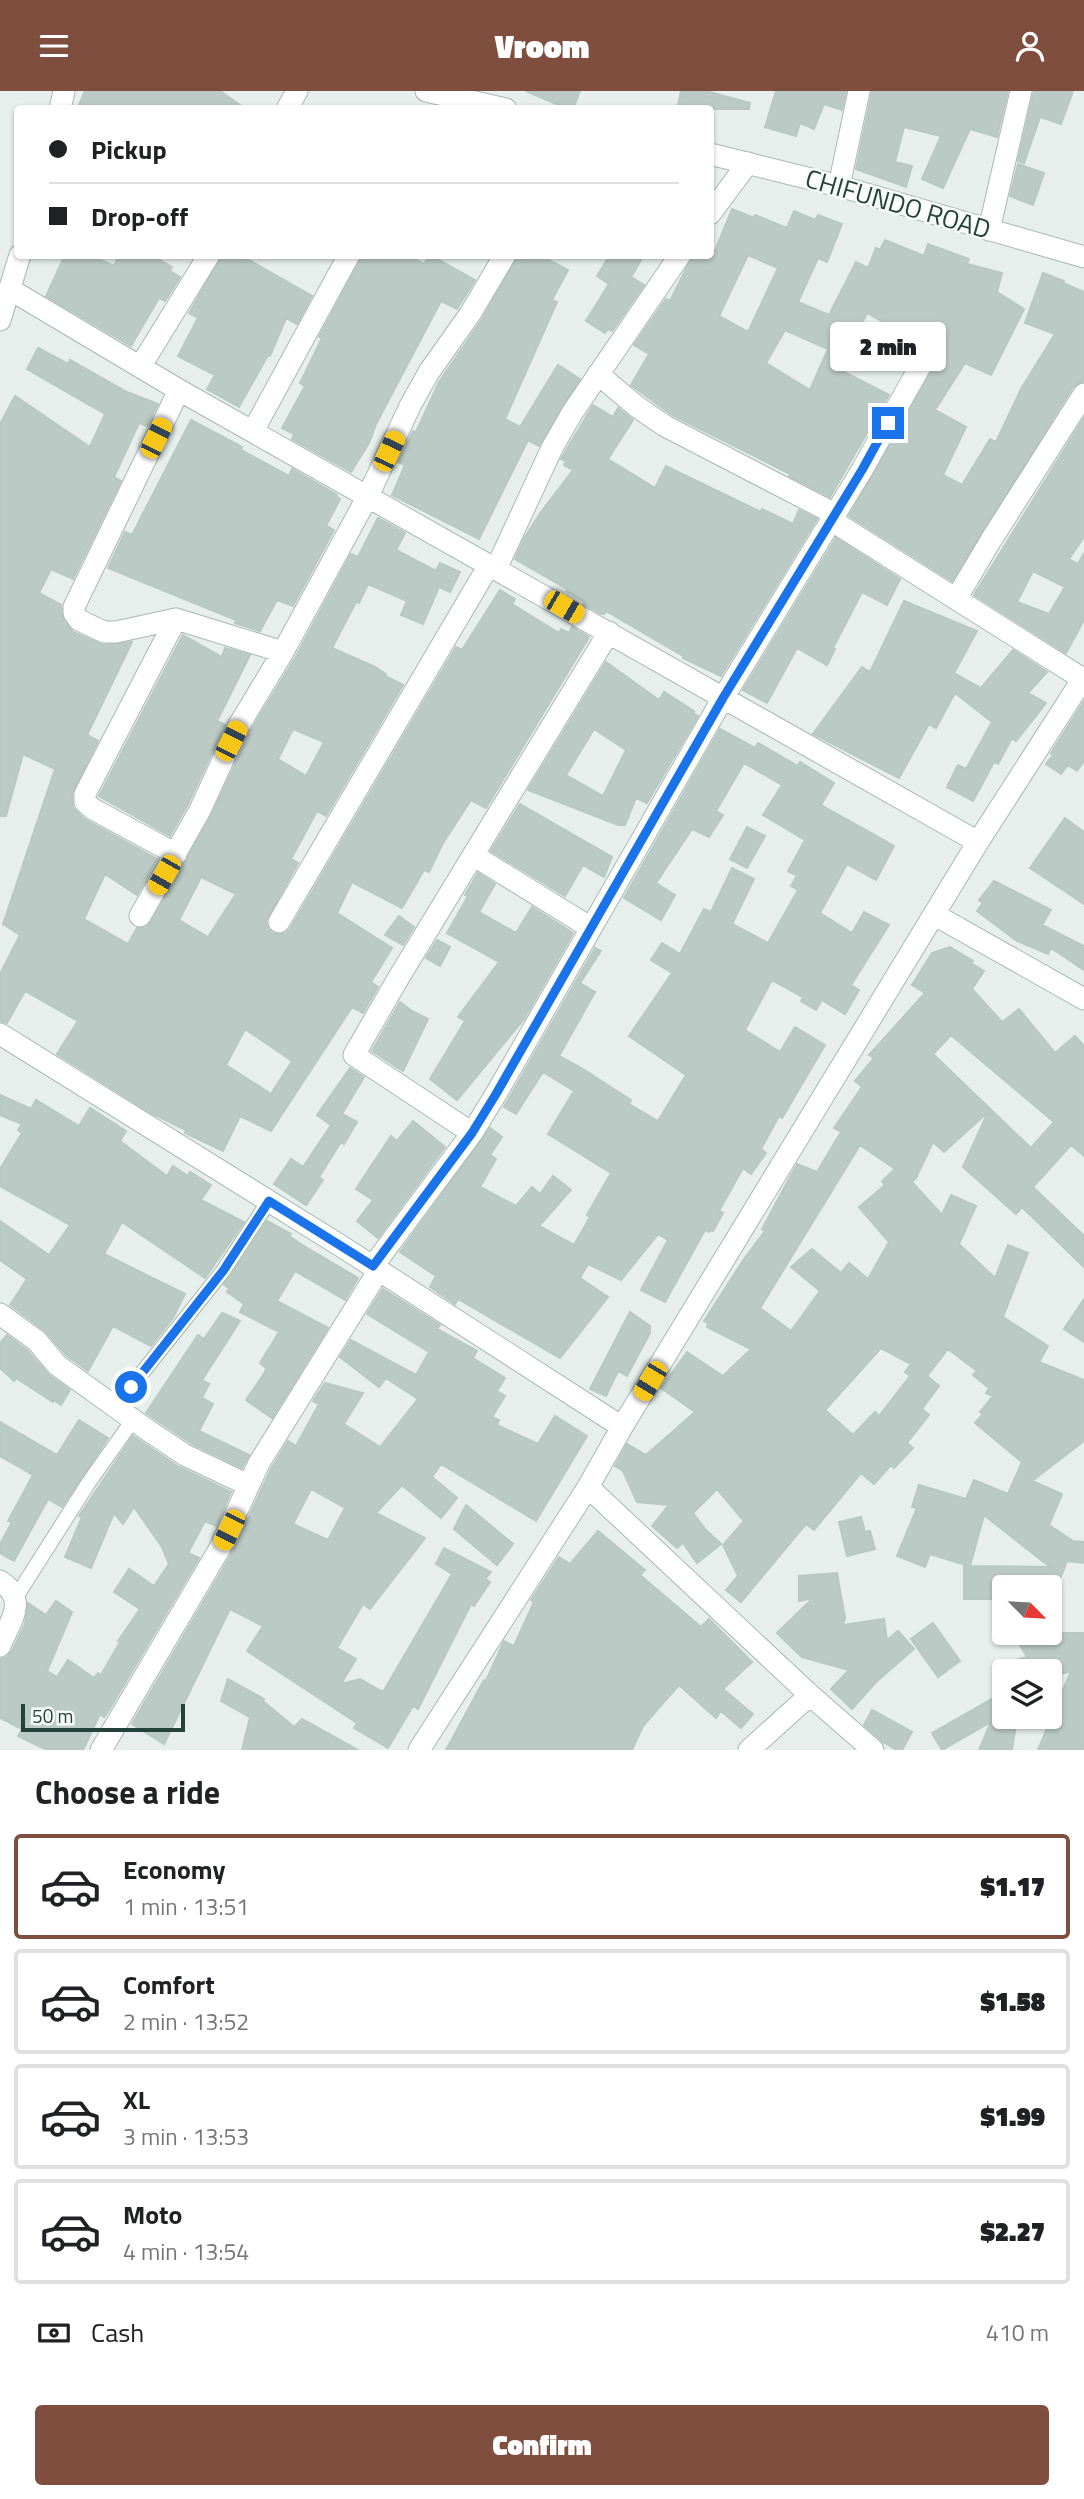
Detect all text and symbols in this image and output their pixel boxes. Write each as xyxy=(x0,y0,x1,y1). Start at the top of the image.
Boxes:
text: Vroom xyxy=(495,22,589,70)
icon: menu xyxy=(35,27,73,65)
icon: person xyxy=(1011,27,1049,65)
text: Pickup xyxy=(91,130,167,169)
street label: CHIFUNDO ROAD xyxy=(801,158,995,249)
text: Drop-off xyxy=(91,197,188,236)
callout: 2 min xyxy=(830,321,946,371)
text: 2 min xyxy=(859,329,917,364)
route end xyxy=(872,407,904,439)
car xyxy=(138,415,175,461)
car xyxy=(371,428,408,474)
car xyxy=(541,587,588,627)
car xyxy=(213,718,250,764)
car xyxy=(145,852,184,898)
car xyxy=(631,1358,670,1404)
route start xyxy=(115,1371,147,1403)
car xyxy=(211,1507,248,1553)
north arrow xyxy=(992,1575,1062,1645)
map controls xyxy=(992,1575,1062,1729)
button: layers xyxy=(992,1659,1062,1729)
scale bar xyxy=(21,1701,186,1733)
text: 50 m xyxy=(32,1701,73,1730)
text: Choose a ride xyxy=(35,1768,220,1816)
text: Economy xyxy=(123,1850,225,1889)
icon: car xyxy=(39,1855,102,1918)
text: $1.17 xyxy=(980,1867,1045,1906)
text: 1 min · 13:51 xyxy=(123,1889,249,1924)
text: Comfort xyxy=(123,1965,215,2004)
icon: car xyxy=(39,1970,102,2033)
text: $1.58 xyxy=(980,1982,1045,2021)
text: 2 min · 13:52 xyxy=(123,2004,249,2039)
text: XL xyxy=(123,2080,150,2119)
icon: car xyxy=(39,2085,102,2148)
text: $1.99 xyxy=(980,2097,1045,2136)
text: 3 min · 13:53 xyxy=(123,2119,249,2154)
text: Moto xyxy=(123,2195,182,2234)
icon: car xyxy=(39,2200,102,2263)
text: $2.27 xyxy=(980,2212,1045,2251)
text: 4 min · 13:54 xyxy=(123,2234,249,2269)
text: Cash xyxy=(91,2313,144,2352)
icon: cash xyxy=(35,2314,73,2352)
text: 410 m xyxy=(986,2315,1049,2350)
button: Confirm xyxy=(35,2405,1049,2485)

